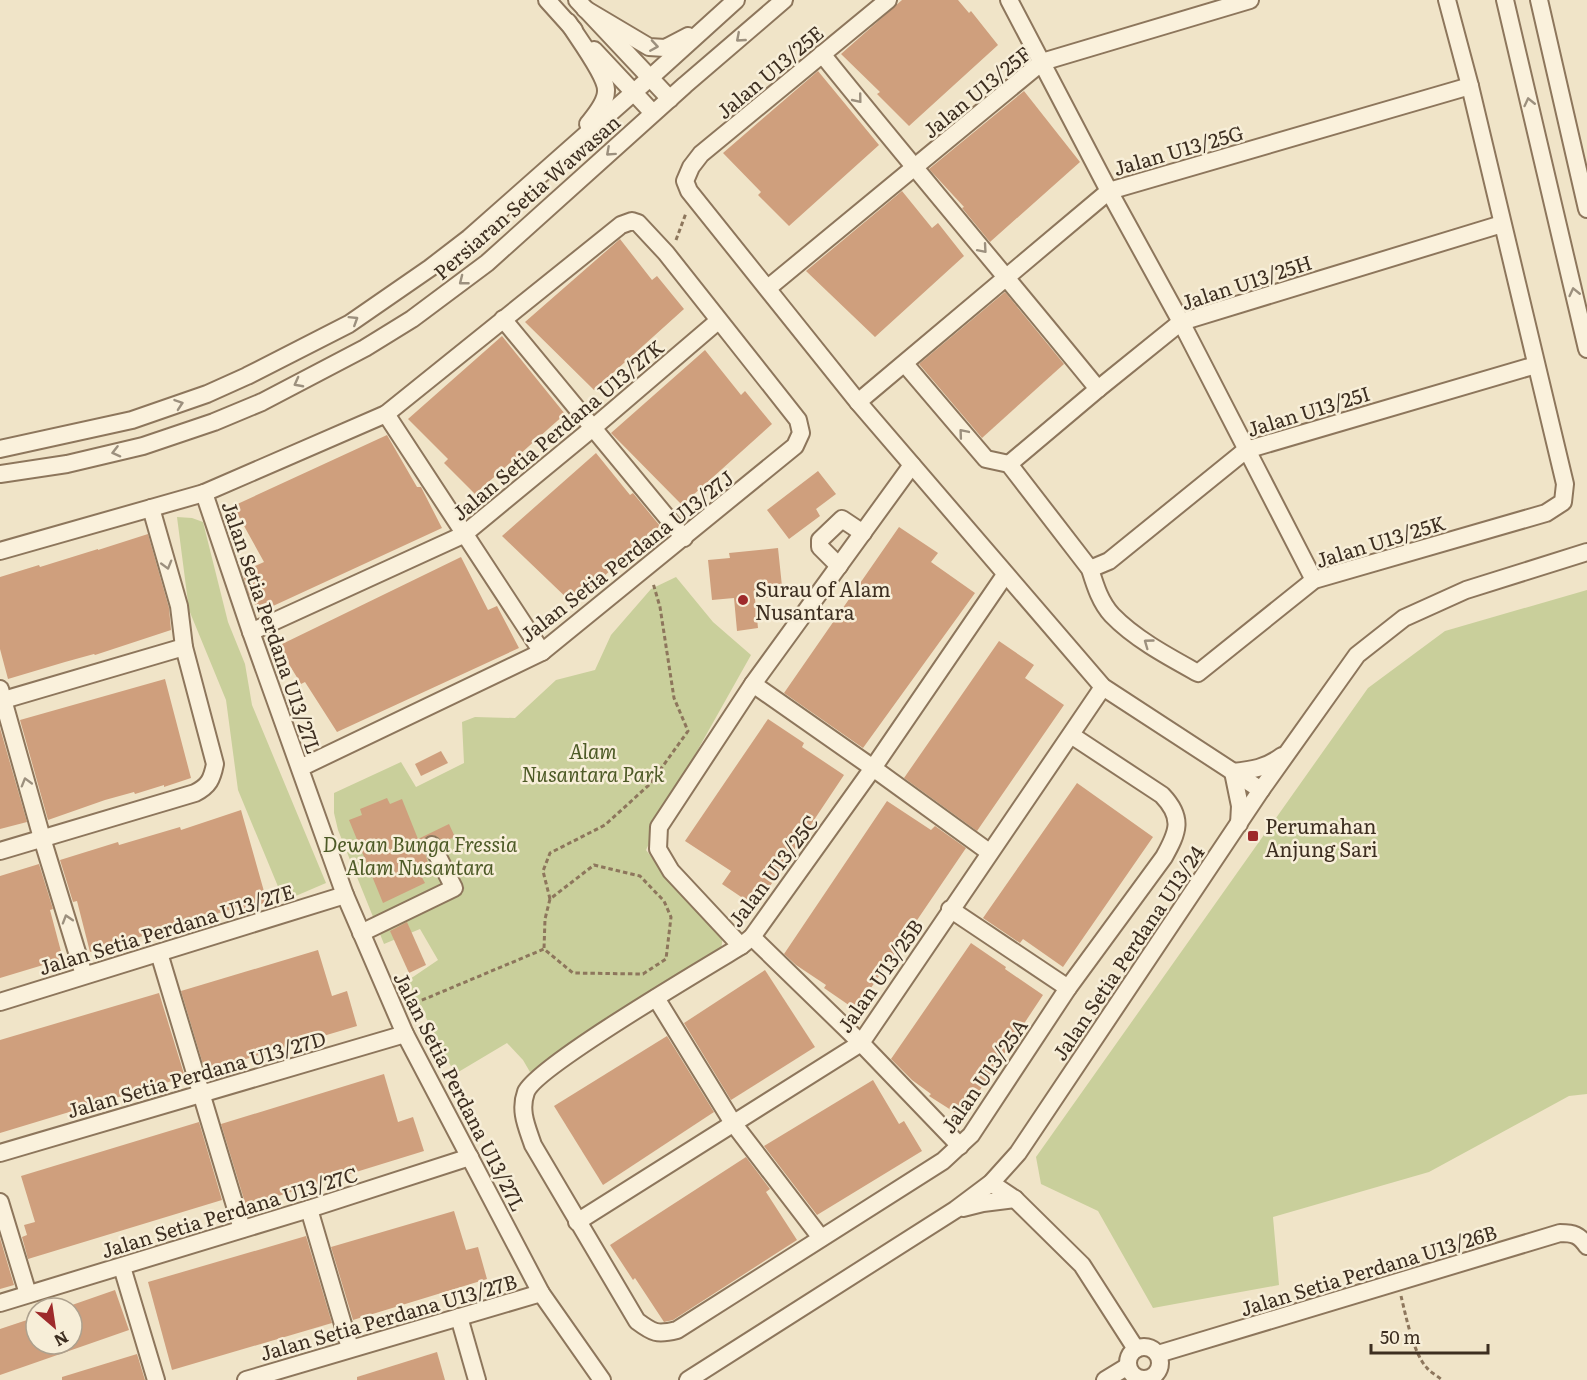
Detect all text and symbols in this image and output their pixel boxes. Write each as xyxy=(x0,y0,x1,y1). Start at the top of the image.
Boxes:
street label: Jalan U13/25E xyxy=(709,17,829,125)
one-way arrow xyxy=(736,31,747,42)
street label: Jalan U13/25F xyxy=(915,38,1037,144)
one-way arrow xyxy=(649,39,659,52)
one-way arrow xyxy=(851,92,862,103)
one-way arrow xyxy=(1523,97,1536,107)
street label: Persiaran Setia Wawasan xyxy=(426,106,626,286)
street label: Jalan U13/25G xyxy=(1109,116,1247,182)
one-way arrow xyxy=(606,145,617,156)
one-way arrow xyxy=(976,242,987,253)
street label: Jalan U13/25H xyxy=(1177,246,1315,316)
one-way arrow xyxy=(459,273,470,284)
one-way arrow xyxy=(1568,287,1581,297)
one-way arrow xyxy=(348,316,359,327)
street label: Jalan Setia Perdana U13/27K xyxy=(445,331,669,527)
one-way arrow xyxy=(294,376,304,387)
street label: Jalan U13/25I xyxy=(1243,377,1373,443)
one-way arrow xyxy=(173,398,184,411)
one-way arrow xyxy=(959,429,970,440)
one-way arrow xyxy=(111,445,121,458)
street label: Jalan Setia Perdana U13/27J xyxy=(513,462,739,648)
street label: Jalan Setia Perdana U13/27L xyxy=(216,497,330,757)
street label: Jalan U13/25K xyxy=(1311,506,1449,574)
one-way arrow xyxy=(160,559,172,570)
place label: Surau of Alam Nusantara xyxy=(755,573,891,626)
marker: Surau of Alam Nusantara xyxy=(736,593,750,607)
one-way arrow xyxy=(1143,639,1154,650)
park label: Alam Nusantara Park xyxy=(522,735,664,788)
one-way arrow xyxy=(21,777,33,788)
street label: Jalan U13/25C xyxy=(720,808,824,932)
place label: Perumahan Anjung Sari xyxy=(1265,810,1378,863)
park label: Dewan Bunga Fressia Alam Nusantara xyxy=(323,828,518,881)
marker: Perumahan Anjung Sari xyxy=(1246,829,1260,843)
street label: Jalan Setia Perdana U13/24 xyxy=(1044,838,1210,1066)
street label: Jalan Setia Perdana U13/27E xyxy=(35,875,297,981)
street label: Jalan U13/25B xyxy=(829,912,929,1038)
one-way arrow xyxy=(62,914,74,925)
street label: Jalan Setia Perdana U13/27L xyxy=(387,966,535,1216)
street label: Jalan U13/25A xyxy=(932,1011,1034,1138)
street label: Jalan Setia Perdana U13/27D xyxy=(63,1022,329,1124)
street label: Jalan Setia Perdana U13/27C xyxy=(97,1158,361,1264)
street label: Jalan Setia Perdana U13/26B xyxy=(1236,1216,1500,1322)
street label: Jalan Setia Perdana U13/27B xyxy=(256,1265,520,1367)
north arrow xyxy=(24,1296,84,1356)
scale bar xyxy=(1371,1317,1488,1355)
text: 50 m xyxy=(1380,1323,1421,1350)
text: N xyxy=(50,1326,73,1354)

